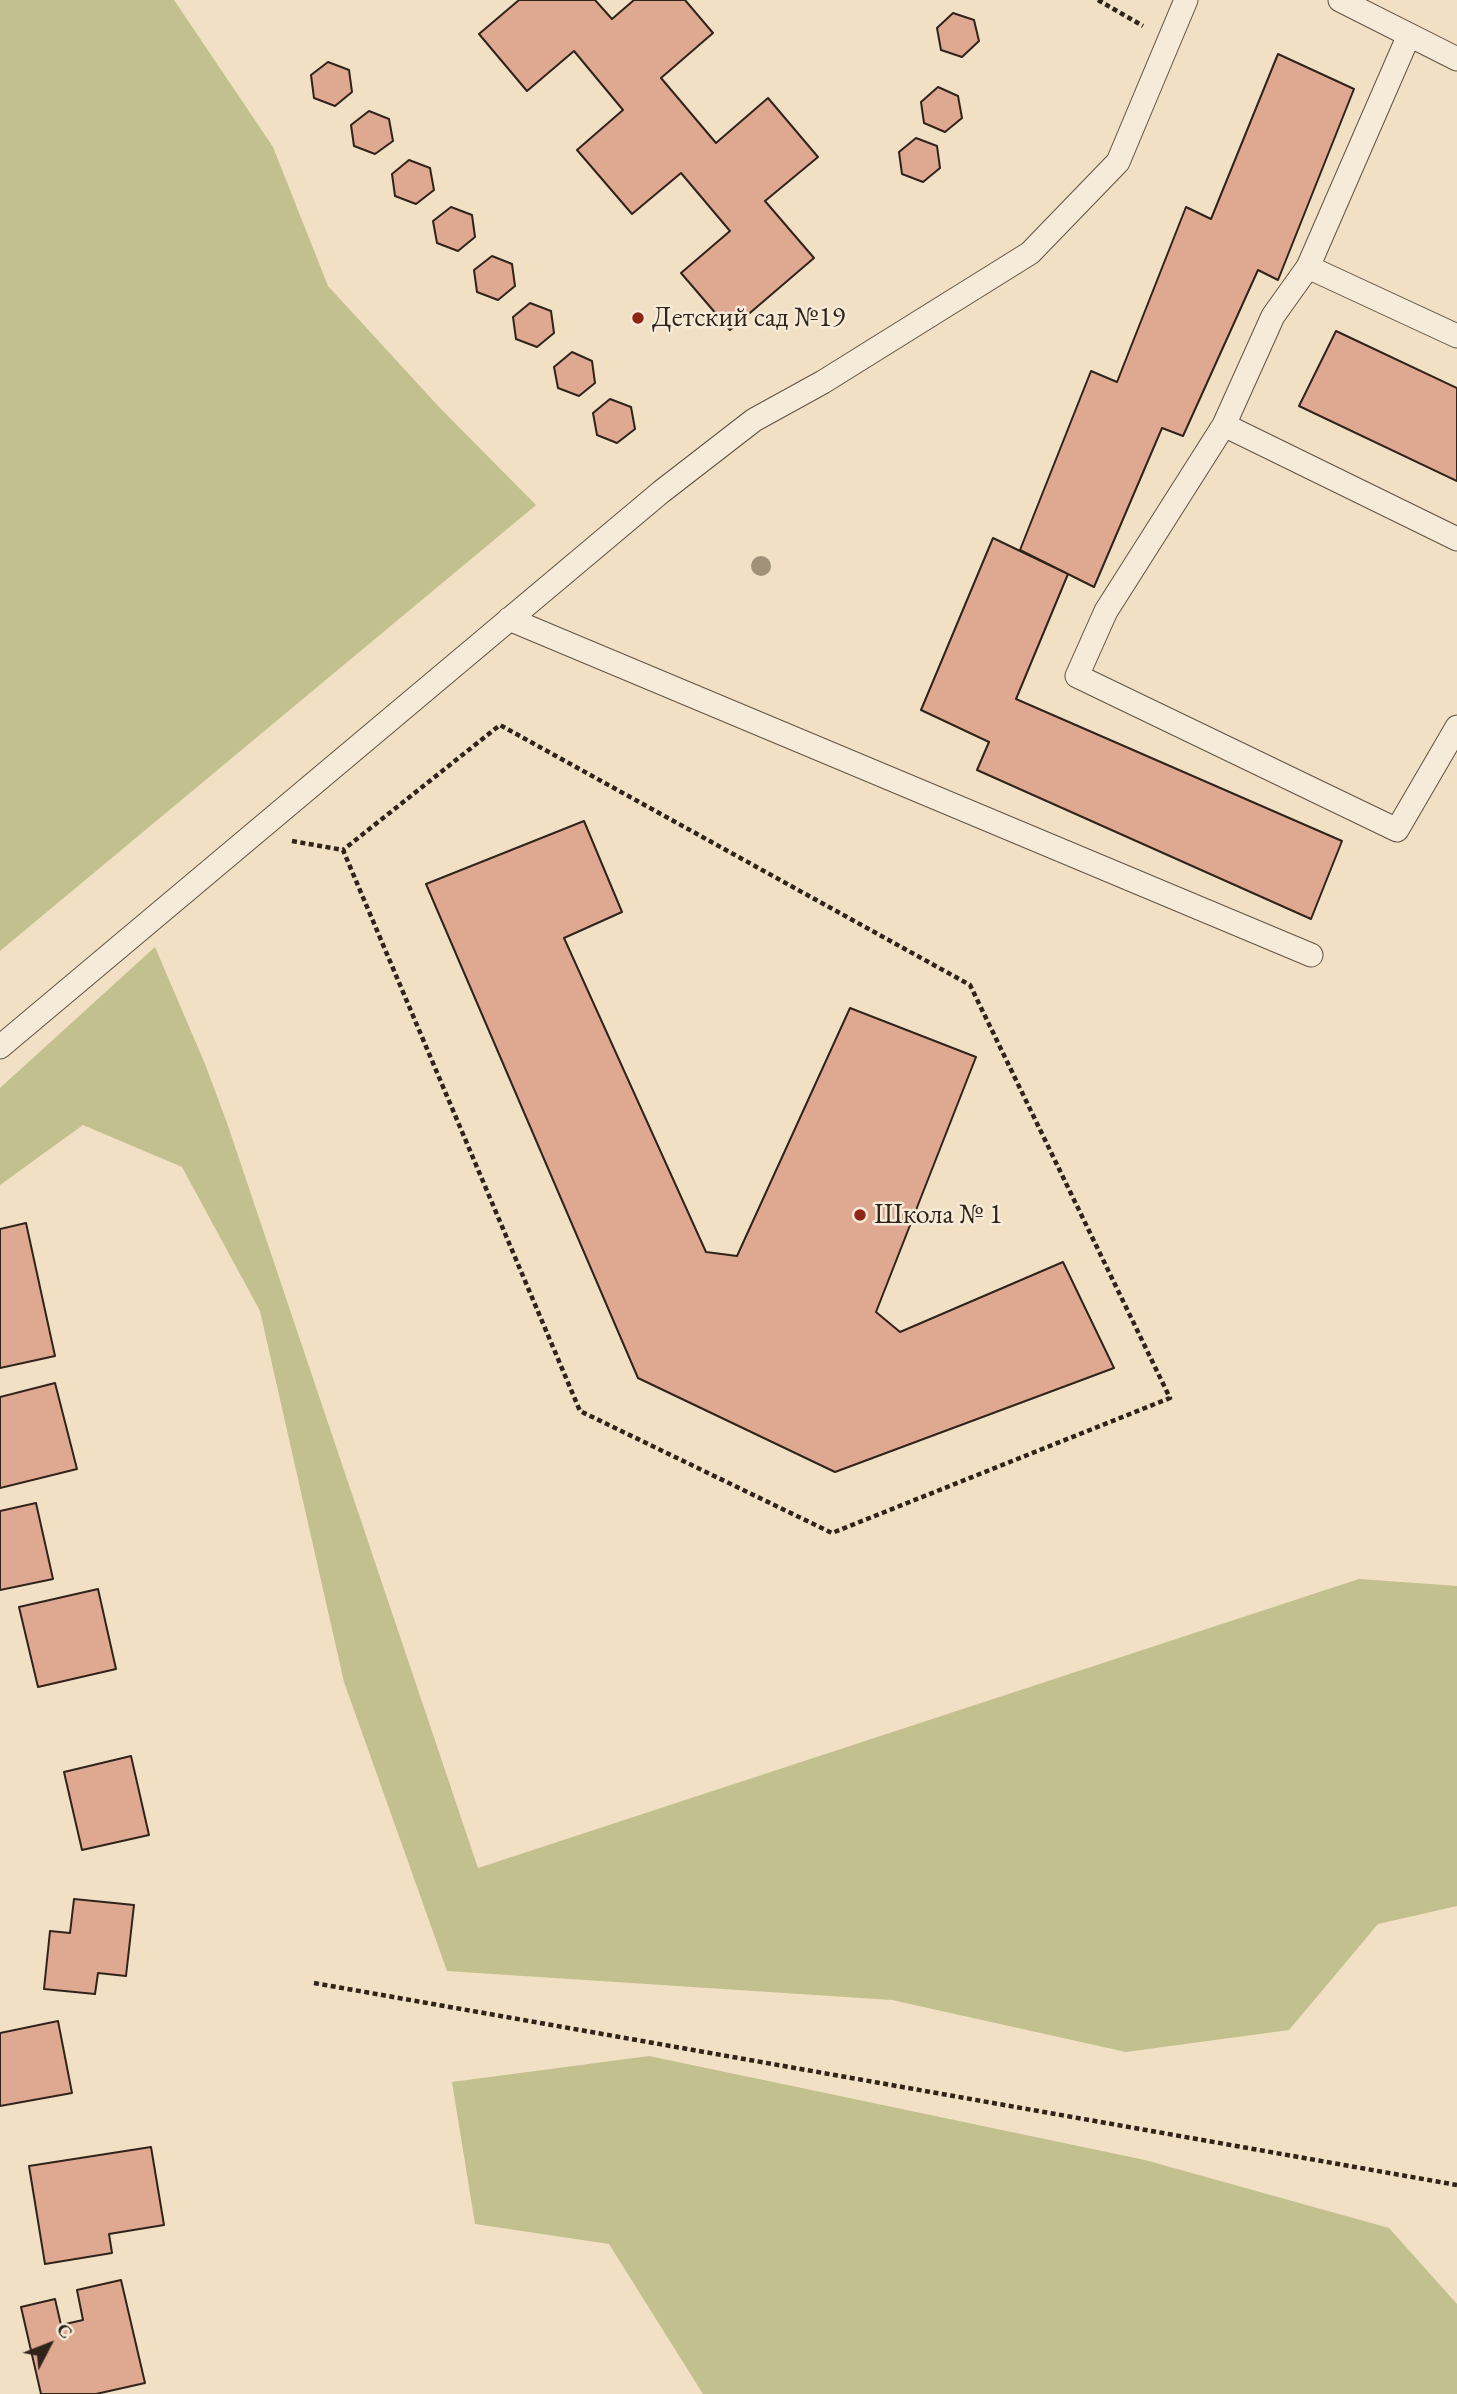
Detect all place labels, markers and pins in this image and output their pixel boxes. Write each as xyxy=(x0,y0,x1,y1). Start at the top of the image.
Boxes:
place label: Детский сад №19 xyxy=(652,301,845,335)
marker: Детский сад №19 xyxy=(630,310,646,326)
place label: Школа № 1 xyxy=(874,1198,1002,1232)
marker: Школа № 1 xyxy=(852,1207,868,1223)

